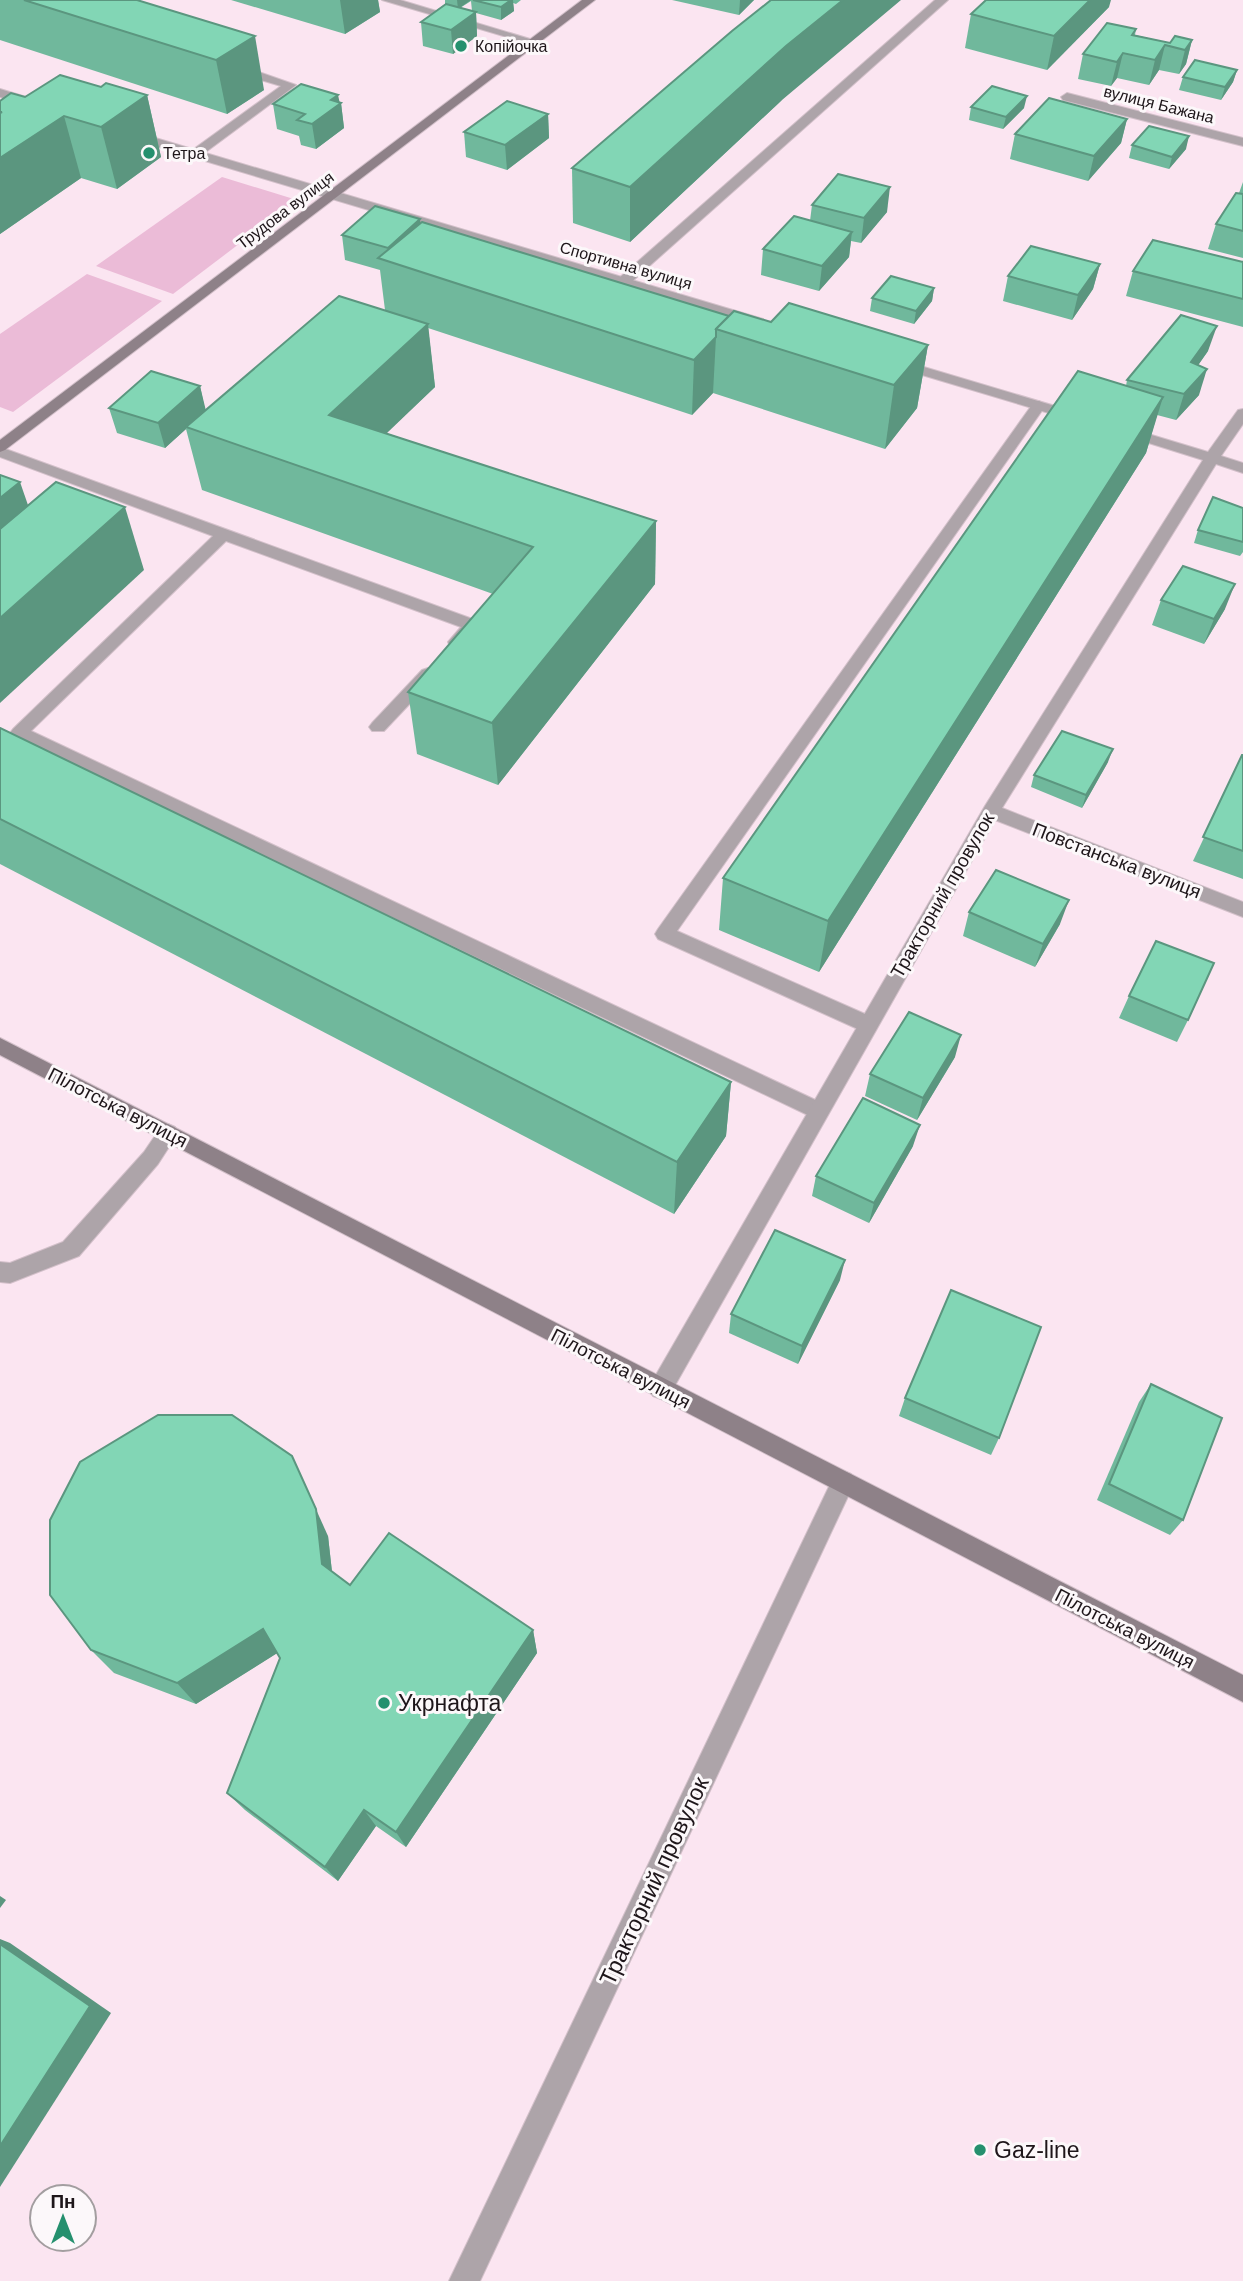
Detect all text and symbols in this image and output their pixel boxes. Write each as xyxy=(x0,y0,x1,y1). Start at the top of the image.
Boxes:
marker: Копійочка xyxy=(453,38,469,54)
place label: Копійочка xyxy=(475,38,548,55)
street label: вулиця Бажана xyxy=(1102,83,1216,126)
marker: Тетра xyxy=(141,145,157,161)
place label: Тетра xyxy=(163,145,205,162)
street label: Трудова вулиця xyxy=(234,168,337,252)
street label: Спортивна вулиця xyxy=(558,238,694,292)
street label: Тракторний провулок xyxy=(887,808,999,982)
street label: Повстанська вулиця xyxy=(1030,819,1204,902)
street label: Пілотська вулиця xyxy=(45,1063,191,1152)
street label: Пілотська вулиця xyxy=(548,1324,694,1413)
street label: Пілотська вулиця xyxy=(1052,1584,1198,1673)
place label: Укрнафта xyxy=(398,1690,502,1716)
marker: Укрнафта xyxy=(376,1695,392,1711)
street label: Тракторний провулок xyxy=(594,1772,714,1989)
place label: Gaz-line xyxy=(994,2137,1080,2163)
marker: Gaz-line xyxy=(972,2142,988,2158)
north arrow xyxy=(28,2183,98,2253)
text: Пн xyxy=(50,2191,76,2212)

